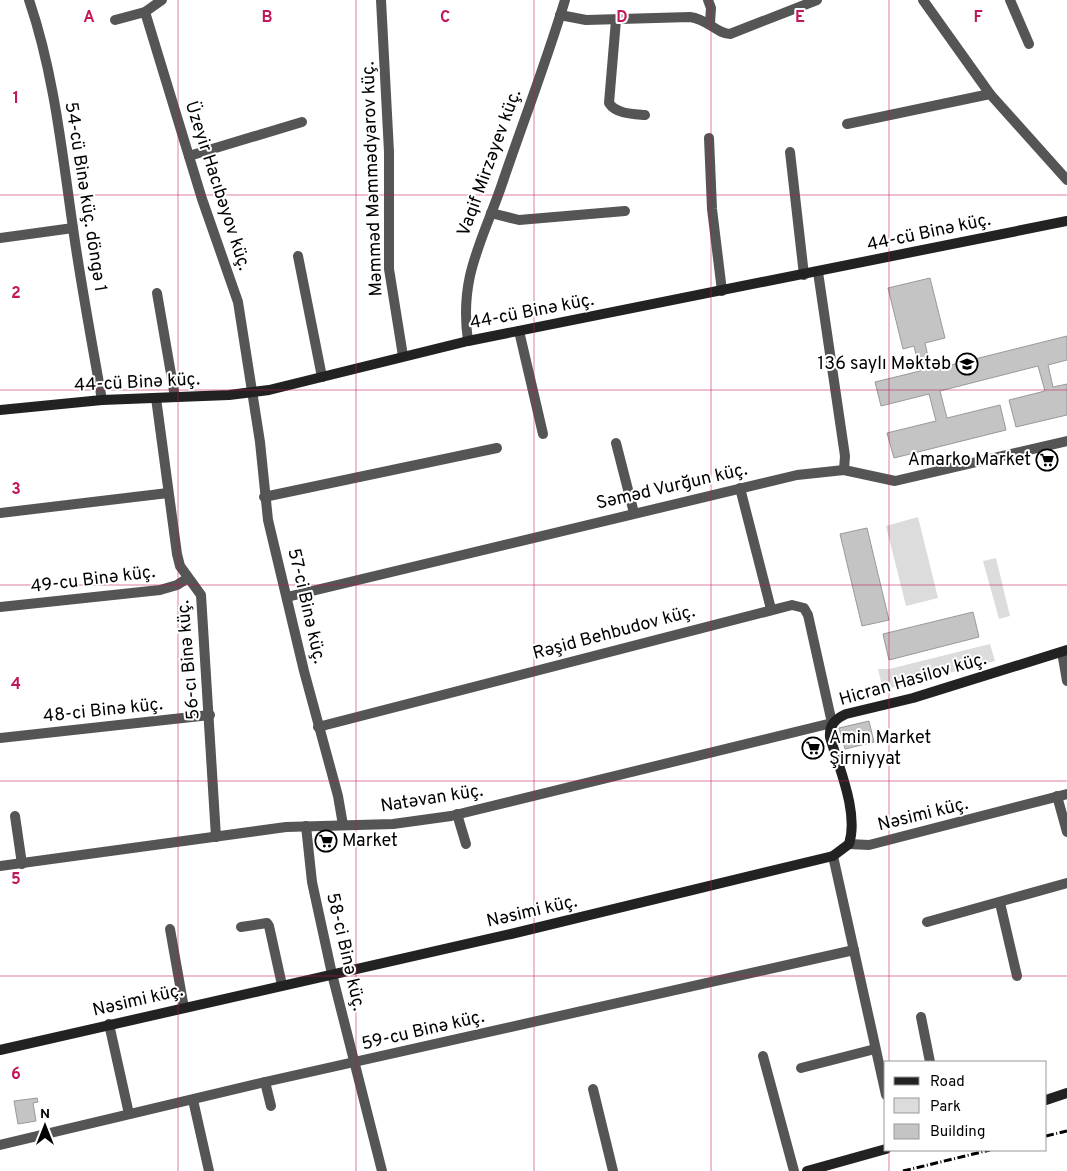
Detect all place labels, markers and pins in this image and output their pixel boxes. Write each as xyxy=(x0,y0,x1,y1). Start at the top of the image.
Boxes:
school or university icon: 136 saylı Məktəb xyxy=(955,352,979,376)
place label: 136 saylı Məktəb xyxy=(818,353,951,376)
supermarket icon: Amarko Market xyxy=(1035,448,1059,472)
place label: Amarko Market xyxy=(908,449,1031,472)
place label: Amin Market Şirniyyat xyxy=(829,727,931,771)
supermarket icon: Amin Market Şirniyyat xyxy=(801,736,825,760)
supermarket icon: Market xyxy=(314,829,338,853)
place label: Market xyxy=(342,830,398,853)

